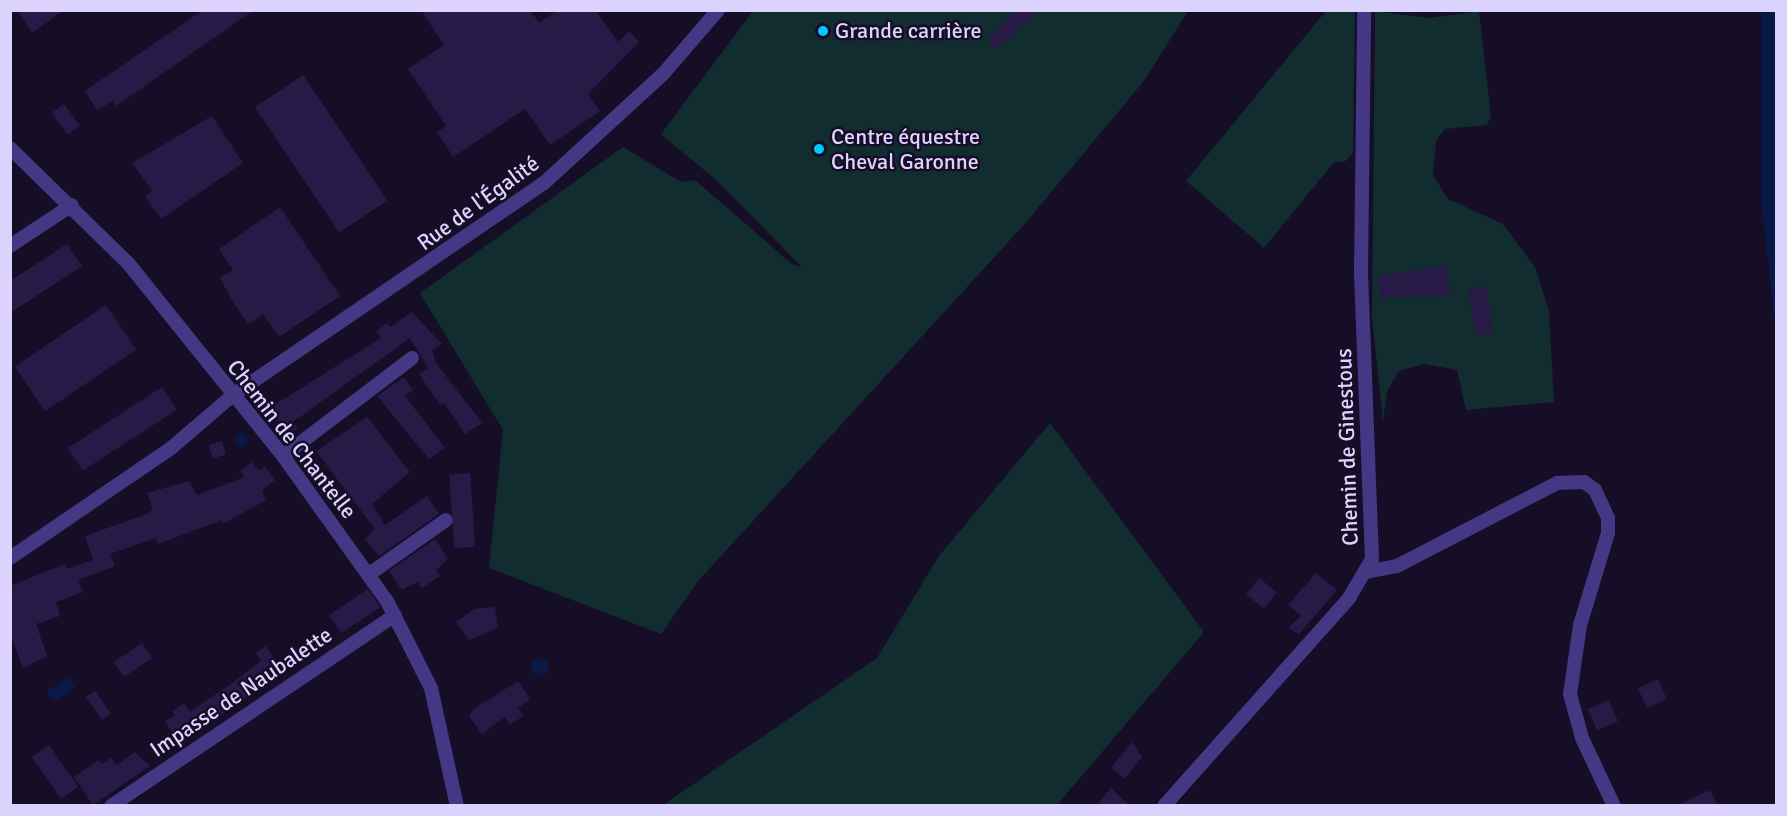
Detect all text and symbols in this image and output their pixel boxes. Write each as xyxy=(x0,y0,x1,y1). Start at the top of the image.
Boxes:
place label: Grande carrière xyxy=(835,18,982,44)
marker: Grande carrière xyxy=(816,24,830,38)
place label: Centre équestre Cheval Garonne xyxy=(831,123,980,174)
marker: Centre équestre Cheval Garonne xyxy=(812,142,826,156)
street label: Rue de l'Égalité xyxy=(412,150,544,256)
street label: Chemin de Ginestous xyxy=(1330,348,1364,546)
street label: Chemin de Chantelle xyxy=(222,354,362,524)
street label: Impasse de Naubalette xyxy=(145,621,337,763)

